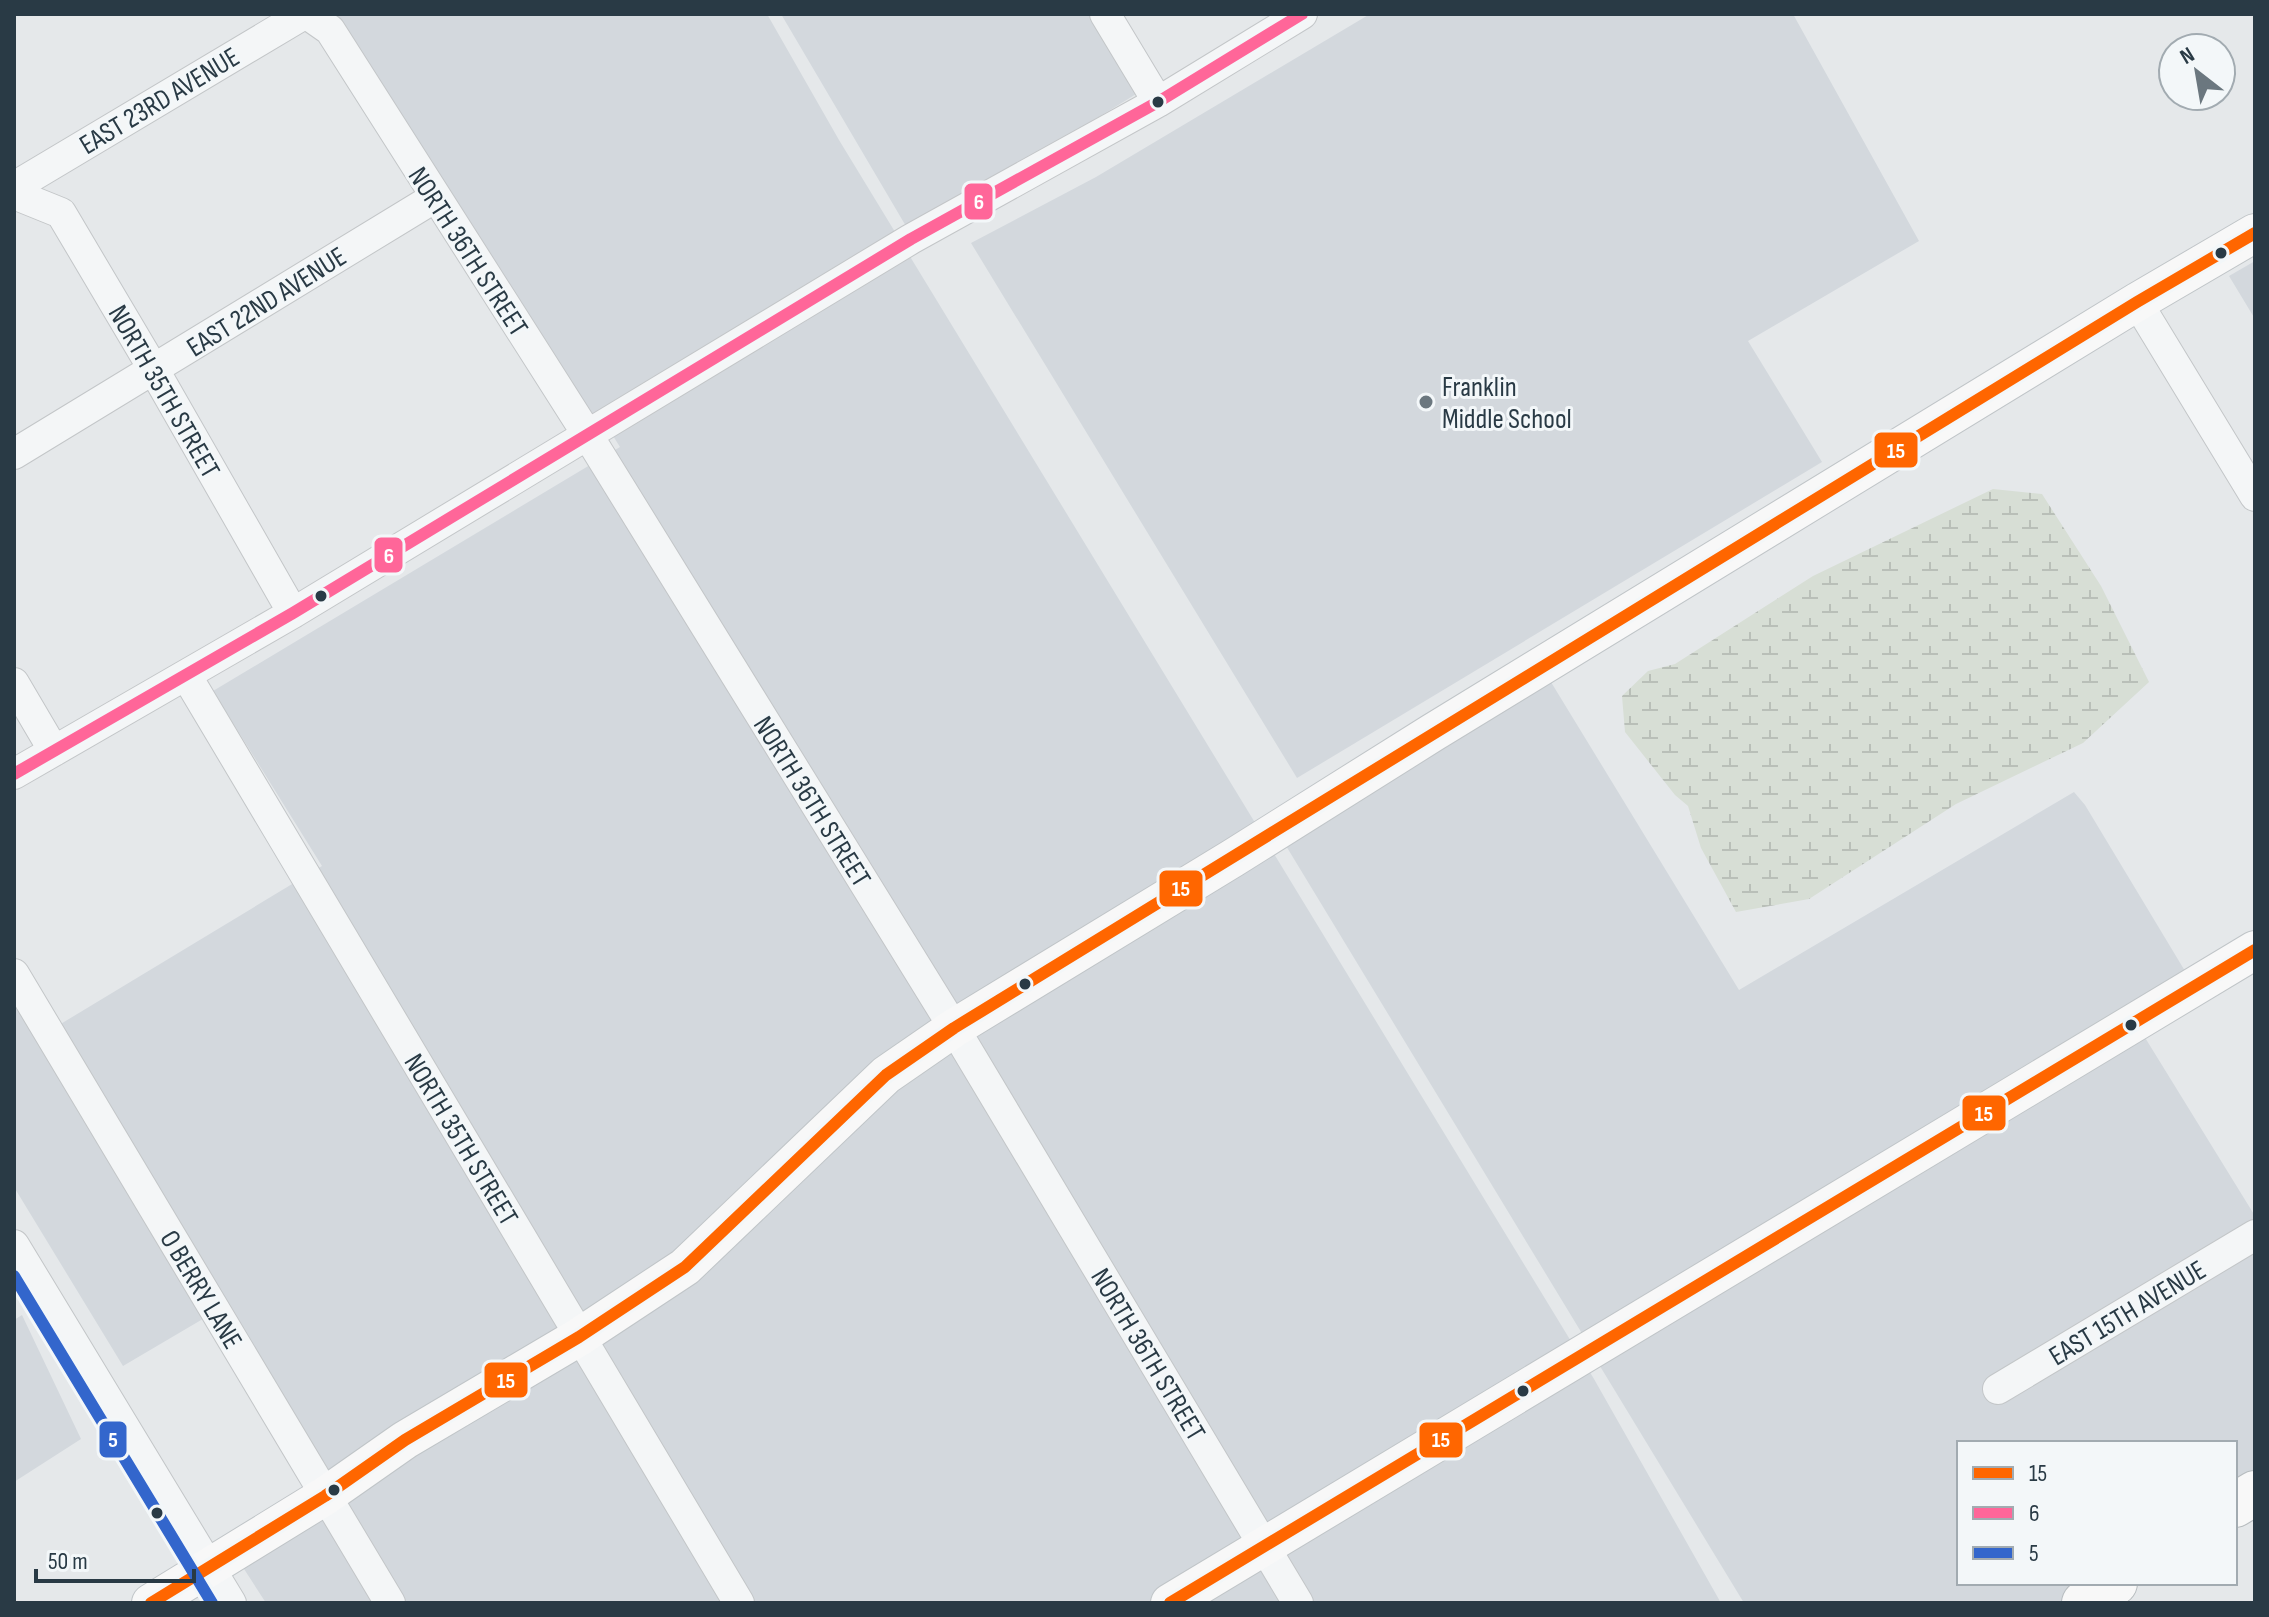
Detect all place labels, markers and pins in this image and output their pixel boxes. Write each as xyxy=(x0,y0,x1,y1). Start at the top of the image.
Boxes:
unlabelled marker xyxy=(1150,94,1166,110)
unlabelled marker xyxy=(2213,245,2229,261)
place label: Franklin Middle School xyxy=(1442,371,1572,436)
marker: Franklin Middle School xyxy=(1417,393,1435,411)
unlabelled marker xyxy=(313,588,329,604)
unlabelled marker xyxy=(1017,976,1033,992)
unlabelled marker xyxy=(2123,1017,2139,1033)
unlabelled marker xyxy=(1515,1383,1531,1399)
unlabelled marker xyxy=(326,1482,342,1498)
unlabelled marker xyxy=(149,1505,165,1521)

